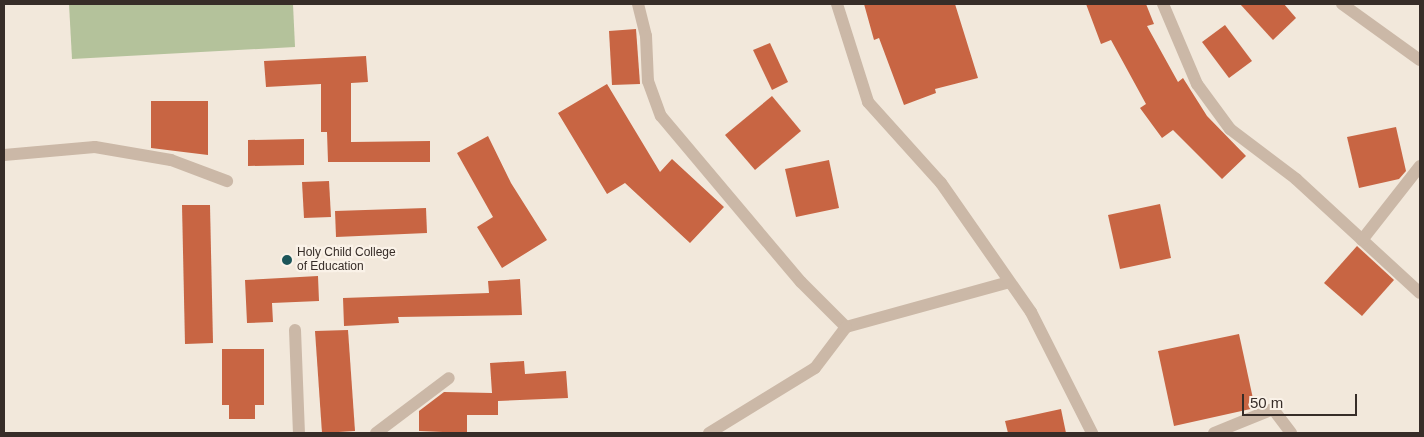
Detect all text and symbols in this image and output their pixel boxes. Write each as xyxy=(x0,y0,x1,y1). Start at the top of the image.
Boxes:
place label: Holy Child College of Education xyxy=(297,246,396,274)
marker: Holy Child College of Education xyxy=(281,254,293,266)
scale bar xyxy=(1244,384,1359,416)
text: 50 m xyxy=(1250,394,1283,411)

